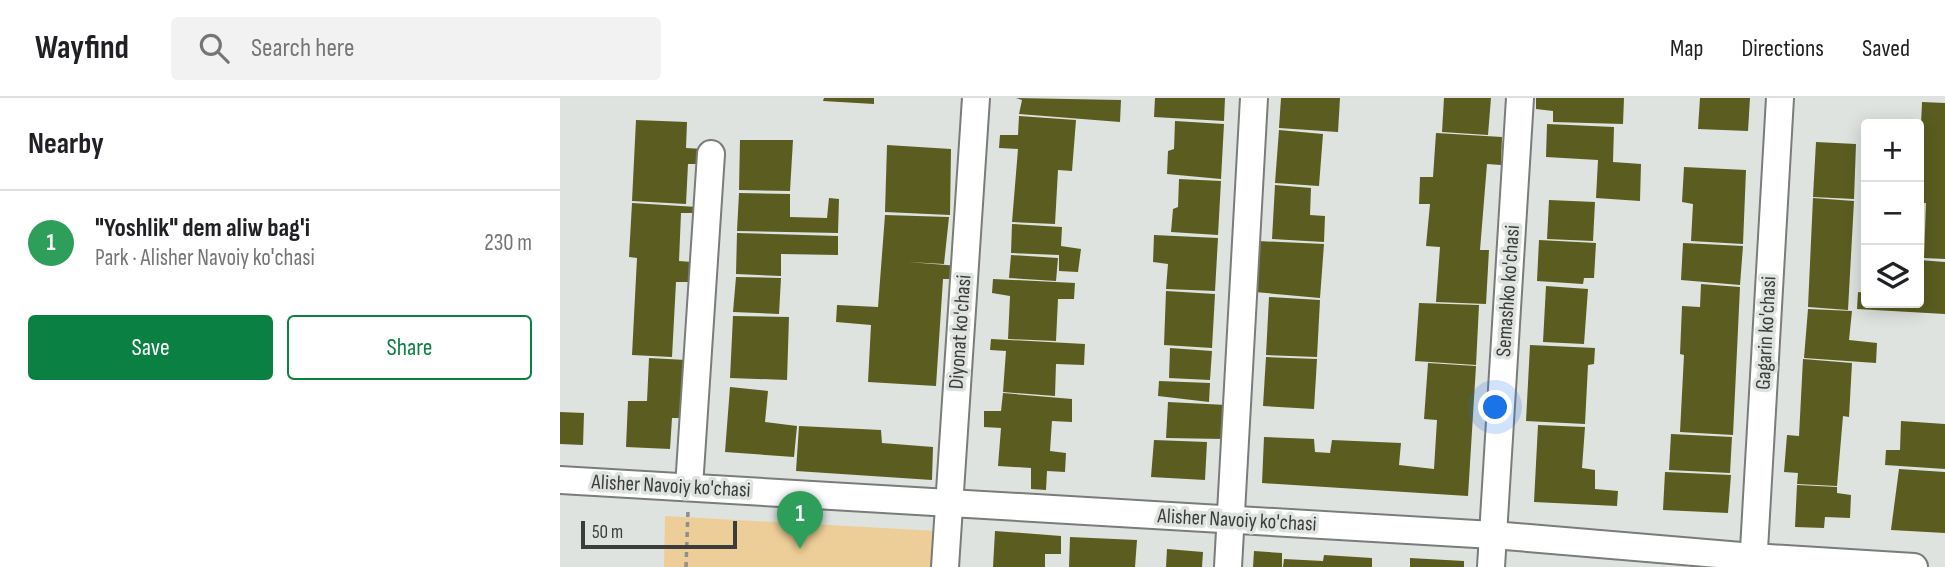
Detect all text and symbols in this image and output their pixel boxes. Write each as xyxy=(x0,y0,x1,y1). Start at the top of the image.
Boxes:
search box xyxy=(171,17,661,80)
text: Wayfind xyxy=(35,28,129,68)
icon: search xyxy=(195,29,233,67)
text: Search here xyxy=(251,33,354,64)
text: Map xyxy=(1670,34,1703,63)
text: Directions xyxy=(1741,34,1824,63)
text: Saved xyxy=(1862,34,1910,63)
map controls xyxy=(1861,119,1924,308)
button: + xyxy=(1861,119,1924,182)
text: Nearby xyxy=(28,126,104,162)
button: − xyxy=(1861,182,1924,245)
text: "Yoshlik" dem aliw bag'i xyxy=(95,213,310,244)
street label: Semashko ko'chasi xyxy=(1491,224,1525,358)
text: 1 xyxy=(46,229,56,257)
text: 230 m xyxy=(484,229,532,257)
text: Park · Alisher Navoiy ko'chasi xyxy=(95,244,315,272)
button: layers xyxy=(1861,245,1924,308)
street label: Diyonat ko'chasi xyxy=(944,274,976,390)
street label: Gagarin ko'chasi xyxy=(1751,276,1781,390)
button: Save xyxy=(28,315,273,380)
button: Share xyxy=(287,315,532,380)
your location xyxy=(1478,390,1512,424)
street label: Alisher Navoiy ko'chasi xyxy=(590,469,751,503)
pin: 1 xyxy=(777,491,823,549)
street label: Alisher Navoiy ko'chasi xyxy=(1156,503,1317,537)
scale bar xyxy=(581,518,737,550)
text: 50 m xyxy=(592,521,623,544)

